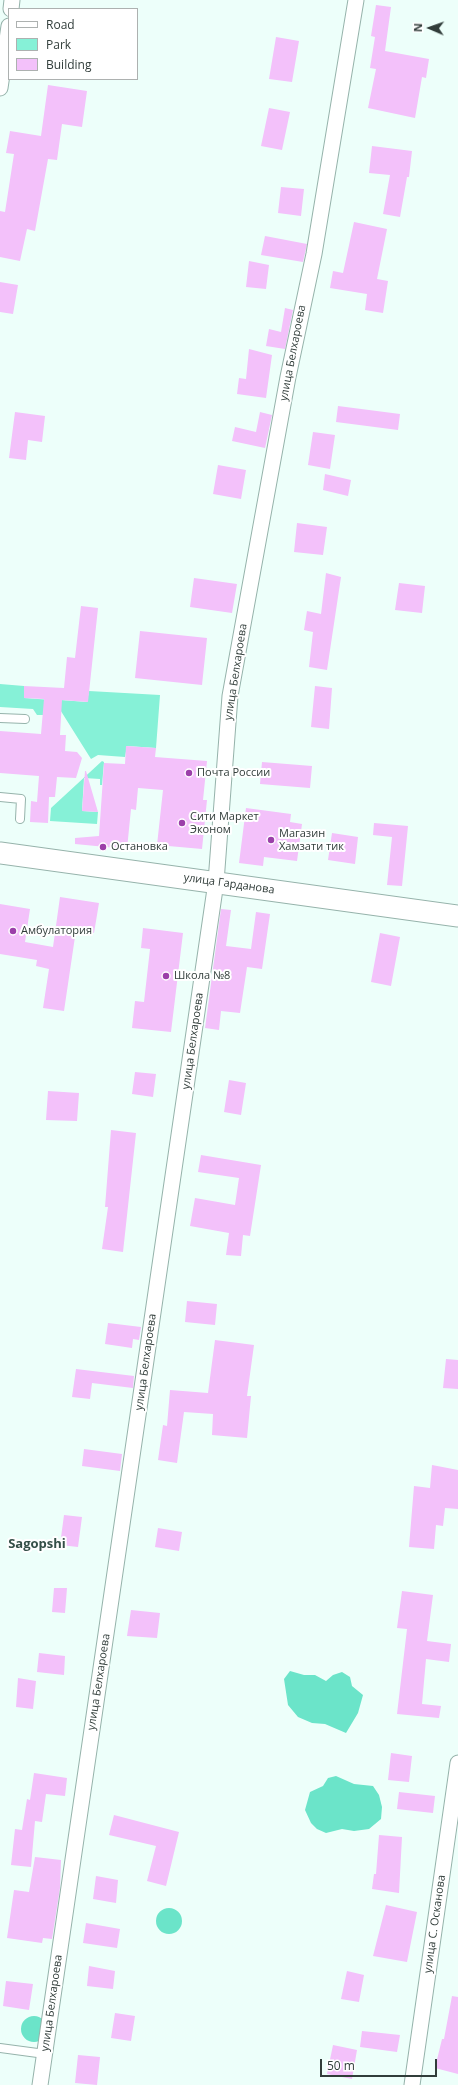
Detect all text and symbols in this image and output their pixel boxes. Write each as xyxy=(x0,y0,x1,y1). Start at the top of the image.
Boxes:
legend xyxy=(8,8,138,80)
north arrow xyxy=(410,8,450,48)
text: Road xyxy=(46,16,75,33)
text: N xyxy=(410,23,425,32)
text: Park xyxy=(46,36,71,53)
text: Building xyxy=(46,56,91,73)
street label: улица Белхароева xyxy=(277,304,309,402)
street label: улица Белхароева xyxy=(222,623,250,721)
place label: Почта России xyxy=(197,766,270,780)
marker: Почта России xyxy=(184,768,194,778)
place label: Сити Маркет Эконом xyxy=(190,810,259,836)
marker: Сити Маркет Эконом xyxy=(177,818,187,828)
place label: Магазин Хамзати тик xyxy=(279,827,344,853)
marker: Магазин Хамзати тик xyxy=(266,835,276,845)
place label: Остановка xyxy=(111,840,168,854)
marker: Остановка xyxy=(98,842,108,852)
street label: улица Гарданова xyxy=(183,871,275,897)
place label: Амбулатория xyxy=(21,924,92,938)
marker: Амбулатория xyxy=(8,926,18,936)
place label: Школа №8 xyxy=(174,969,230,983)
marker: Школа №8 xyxy=(161,971,171,981)
street label: улица Белхароева xyxy=(180,992,206,1090)
street label: улица Белхароева xyxy=(133,1313,159,1411)
district label: Sagopshi xyxy=(8,1536,66,1552)
street label: улица Белхароева xyxy=(85,1633,113,1731)
street label: улица С. Осканова xyxy=(422,1874,448,1974)
street label: улица Белхароева xyxy=(39,1954,65,2052)
scale bar xyxy=(322,2051,439,2077)
text: 50 m xyxy=(327,2057,355,2074)

